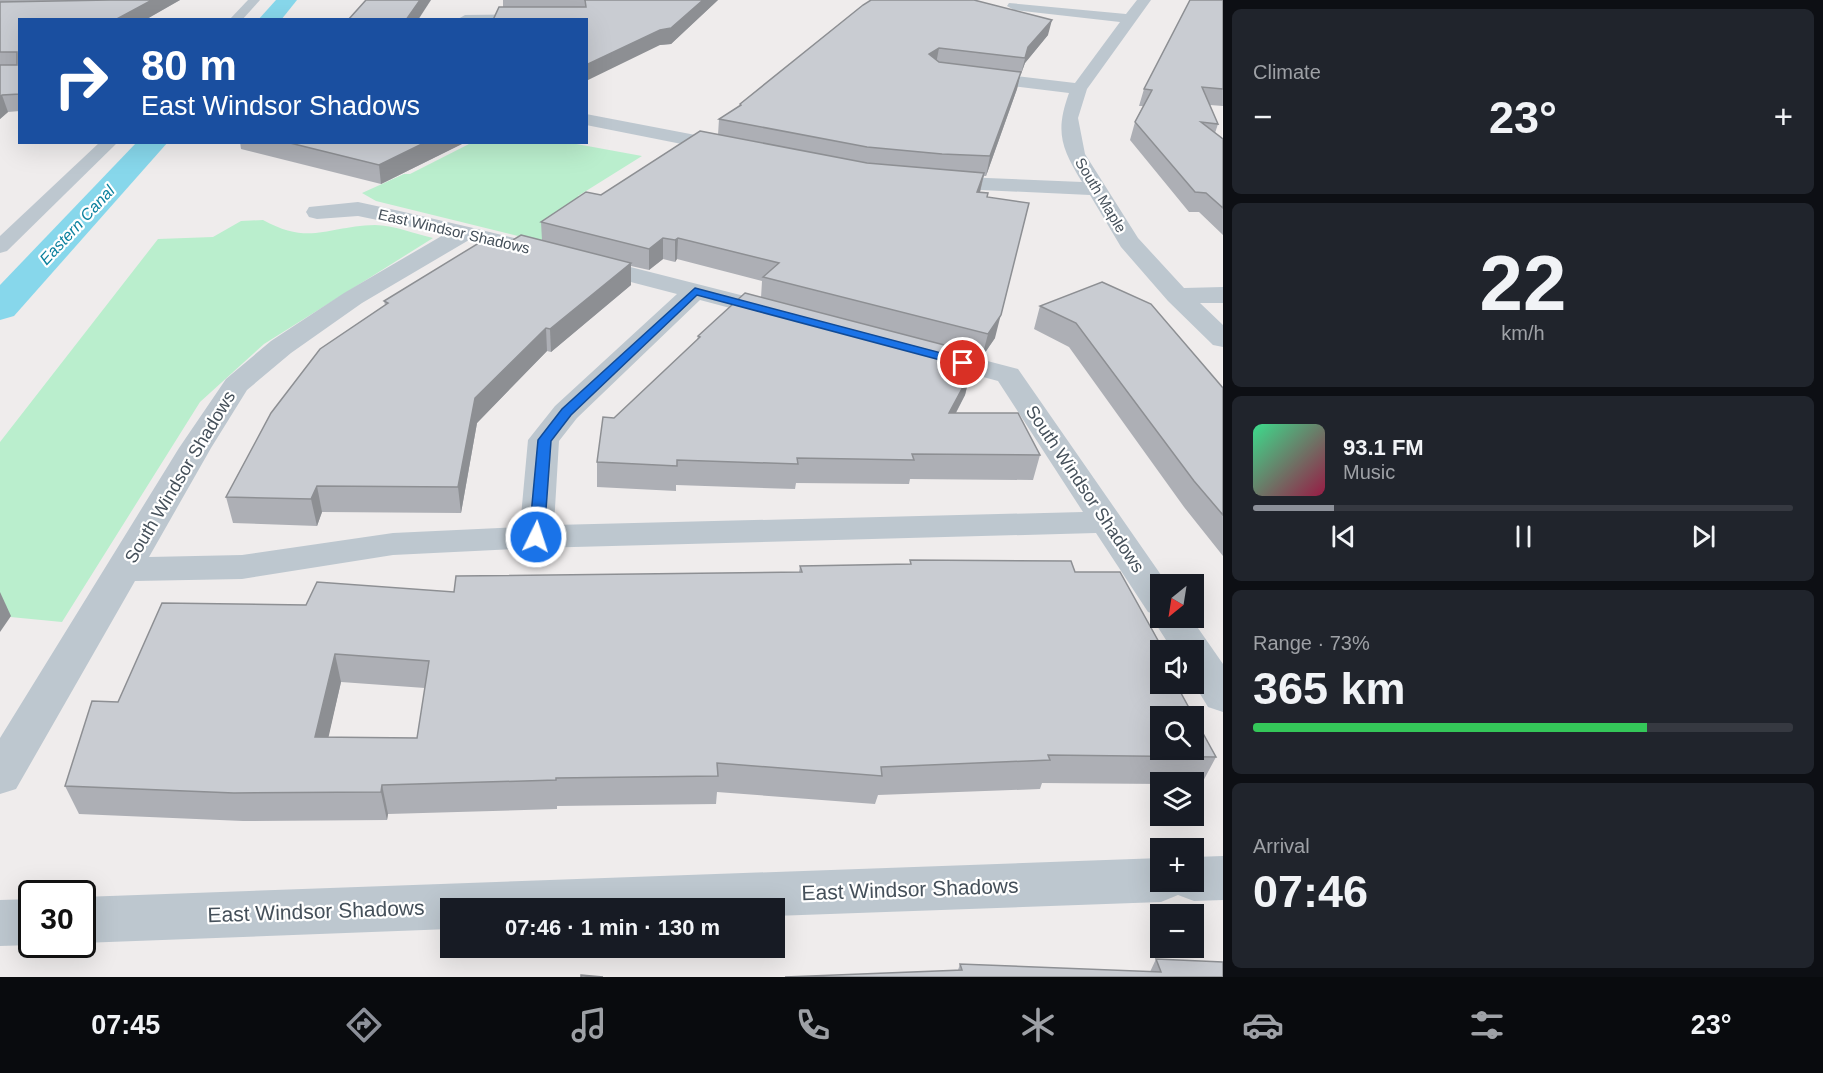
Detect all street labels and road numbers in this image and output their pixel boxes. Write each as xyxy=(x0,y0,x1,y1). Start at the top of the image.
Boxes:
street label: South Maple xyxy=(1072,155,1130,235)
street label: East Windsor Shadows xyxy=(377,205,531,257)
street label: South Windsor Shadows xyxy=(121,387,239,567)
street label: South Windsor Shadows xyxy=(1022,402,1148,576)
street label: East Windsor Shadows xyxy=(801,874,1019,904)
street label: East Windsor Shadows xyxy=(207,896,425,926)

